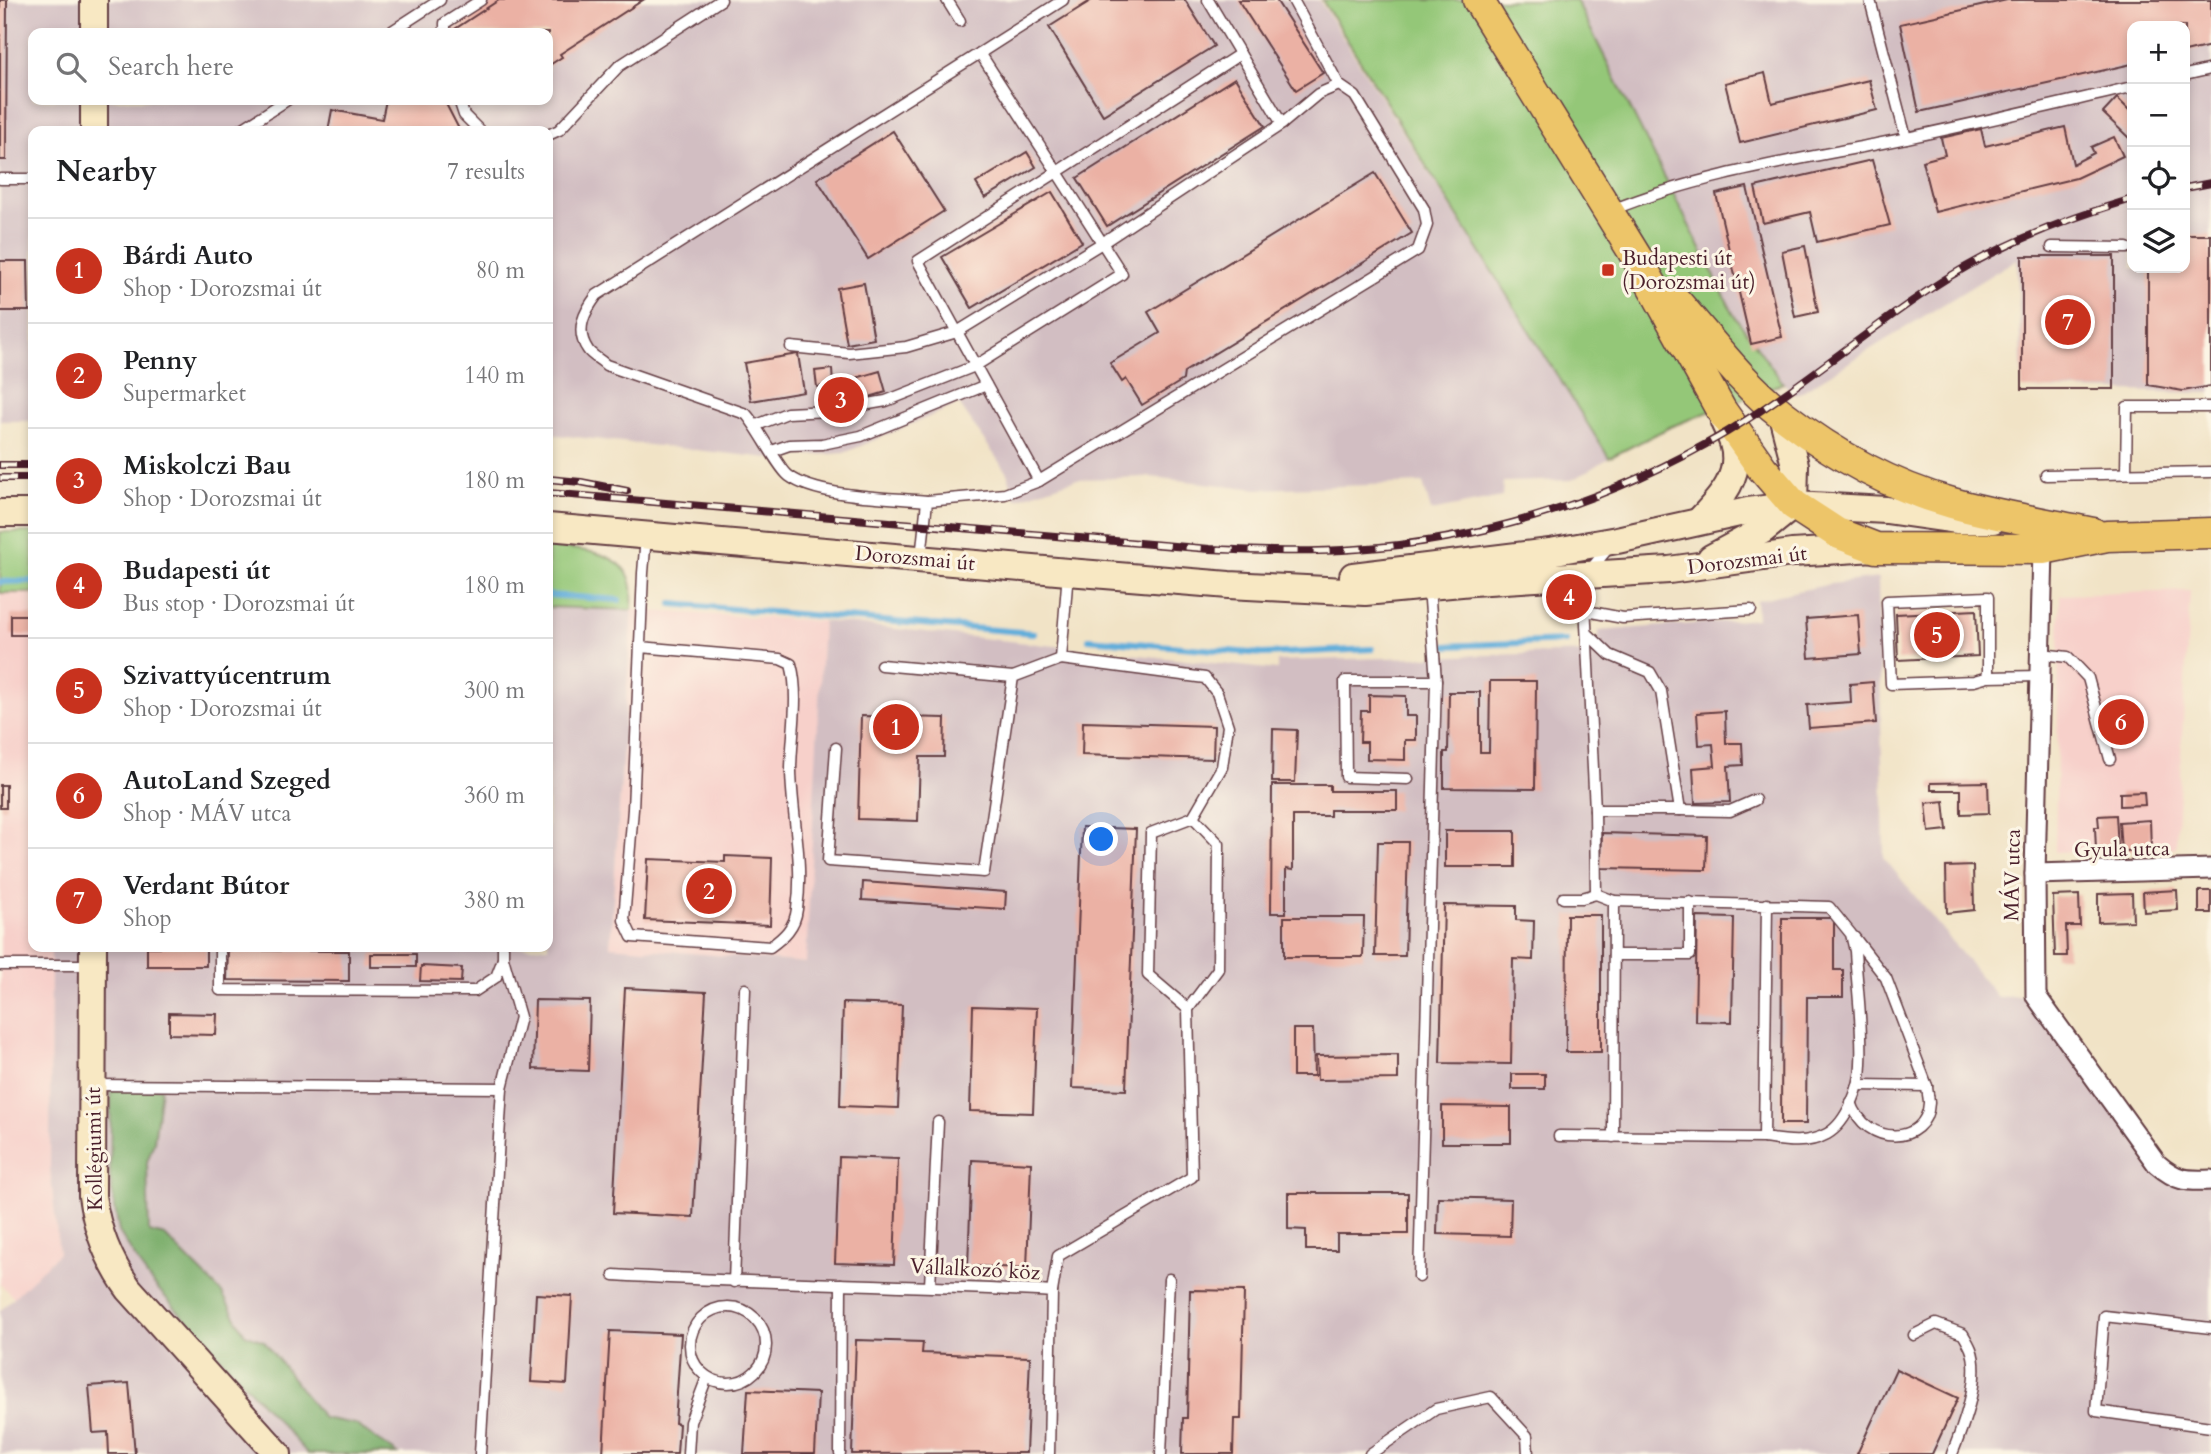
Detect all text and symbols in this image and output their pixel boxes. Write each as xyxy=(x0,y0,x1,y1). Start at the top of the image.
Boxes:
map controls xyxy=(2127,21,2190,273)
button: + xyxy=(2127,21,2190,84)
search box xyxy=(28,28,553,105)
icon: search xyxy=(52,48,90,86)
text: Search here xyxy=(108,49,234,84)
button: − xyxy=(2127,84,2190,147)
button: locate xyxy=(2127,147,2190,210)
text: Nearby xyxy=(56,151,157,192)
text: 7 results xyxy=(447,156,525,187)
button: layers xyxy=(2127,210,2190,273)
text: Bárdi Auto xyxy=(123,238,253,273)
place label: Budapesti út (Dorozsmai út) xyxy=(1622,244,1756,297)
text: 1 xyxy=(73,255,85,286)
text: 80 m xyxy=(476,255,525,286)
marker: Budapesti út (Dorozsmai út) xyxy=(1600,262,1616,278)
text: Shop · Dorozsmai út xyxy=(123,273,322,304)
pin: 7 xyxy=(2045,296,2091,348)
text: Penny xyxy=(123,343,197,378)
text: 2 xyxy=(73,360,85,391)
text: 140 m xyxy=(464,360,525,391)
pin: 3 xyxy=(818,374,864,426)
text: Supermarket xyxy=(123,378,246,409)
text: Miskolczi Bau xyxy=(123,448,291,483)
text: 3 xyxy=(73,465,85,496)
text: 180 m xyxy=(464,465,525,496)
text: Shop · Dorozsmai út xyxy=(123,483,322,514)
street label: Dorozsmai út xyxy=(854,539,977,578)
street label: Dorozsmai út xyxy=(1686,539,1809,582)
text: Budapesti út xyxy=(123,553,270,588)
text: 4 xyxy=(73,570,85,601)
text: 180 m xyxy=(464,570,525,601)
pin: 4 xyxy=(1546,571,1592,623)
text: Bus stop · Dorozsmai út xyxy=(123,588,355,619)
pin: 5 xyxy=(1914,609,1960,661)
text: Szivattyúcentrum xyxy=(123,658,331,693)
text: 5 xyxy=(73,675,85,706)
text: 300 m xyxy=(464,675,525,706)
text: Shop · Dorozsmai út xyxy=(123,693,322,724)
pin: 6 xyxy=(2098,696,2144,748)
pin: 1 xyxy=(873,701,919,753)
text: AutoLand Szeged xyxy=(123,763,331,798)
text: 6 xyxy=(73,780,85,811)
text: 360 m xyxy=(464,780,525,811)
text: Shop · MÁV utca xyxy=(123,798,291,829)
your location xyxy=(1084,822,1118,856)
street label: MÁV utca xyxy=(1997,828,2028,922)
street label: Gyula utca xyxy=(2074,834,2170,865)
pin: 2 xyxy=(686,865,732,917)
text: Verdant Bútor xyxy=(123,868,289,903)
text: 7 xyxy=(73,885,85,916)
text: 380 m xyxy=(464,885,525,916)
text: Shop xyxy=(123,903,172,934)
street label: Kollégiumi út xyxy=(79,1086,110,1211)
street label: Vállalkozó köz xyxy=(909,1252,1042,1287)

